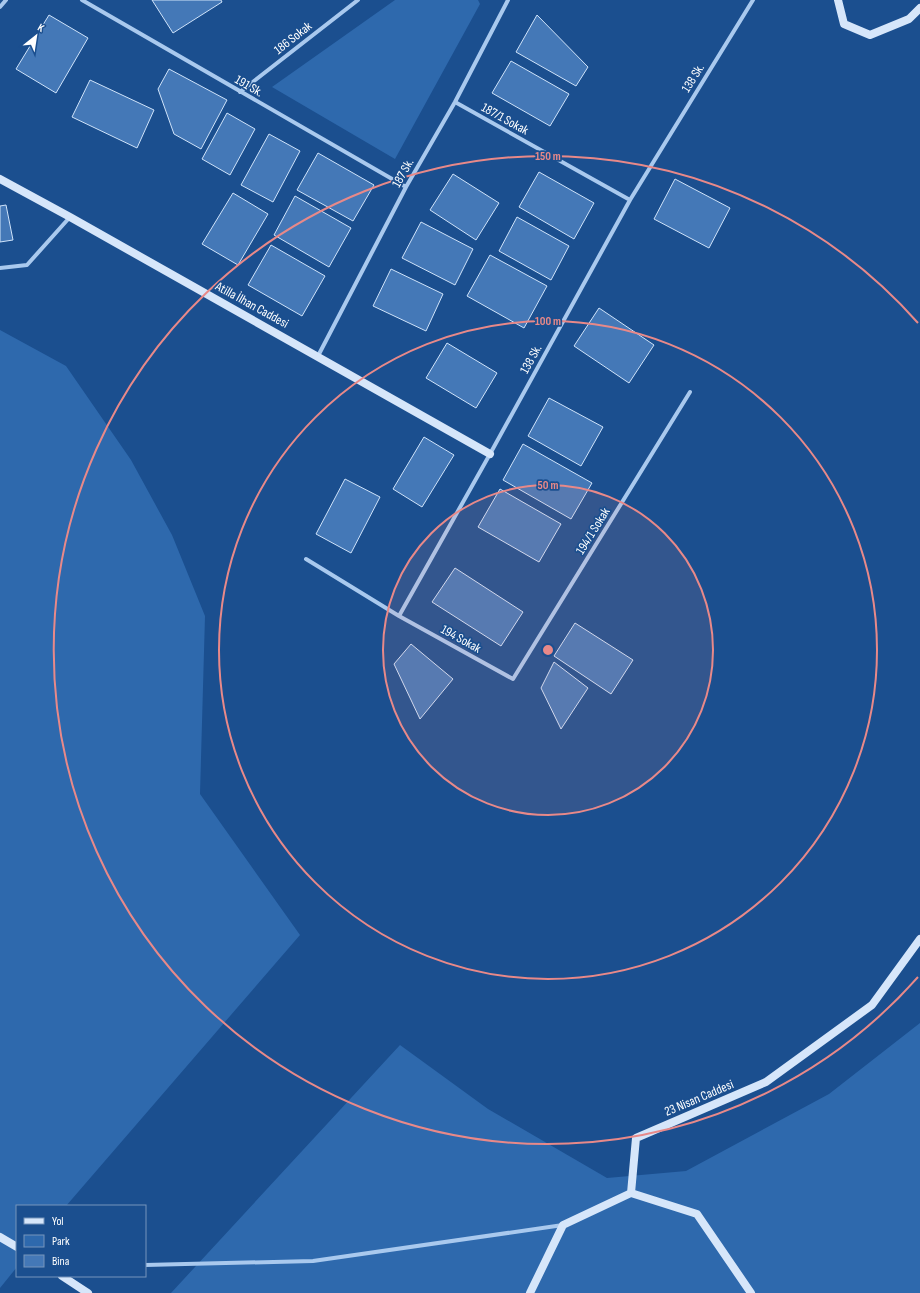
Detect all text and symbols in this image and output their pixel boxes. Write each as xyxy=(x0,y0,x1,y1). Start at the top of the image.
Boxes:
north arrow xyxy=(16,16,56,56)
street label: 186 Sokak xyxy=(271,18,315,58)
text: K xyxy=(35,21,47,35)
street label: 138 Sk. xyxy=(678,61,708,95)
street label: 191 Sk. xyxy=(232,72,266,100)
street label: 187/1 Sokak xyxy=(479,99,531,139)
text: 150 m xyxy=(535,149,561,164)
street label: 187 Sk. xyxy=(389,156,417,190)
street label: Atilla İlhan Caddesi xyxy=(212,277,292,332)
text: 100 m xyxy=(535,314,561,329)
street label: 138 Sk. xyxy=(517,342,545,376)
text: 50 m xyxy=(538,478,558,493)
street label: 194/1 Sokak xyxy=(572,505,614,557)
street label: 194 Sokak xyxy=(438,621,484,657)
centre of rings xyxy=(541,643,555,657)
street label: 23 Nisan Caddesi xyxy=(662,1076,736,1120)
legend xyxy=(16,1205,146,1277)
text: Yol xyxy=(52,1214,64,1229)
text: Park xyxy=(52,1234,70,1249)
text: Bina xyxy=(52,1254,70,1269)

